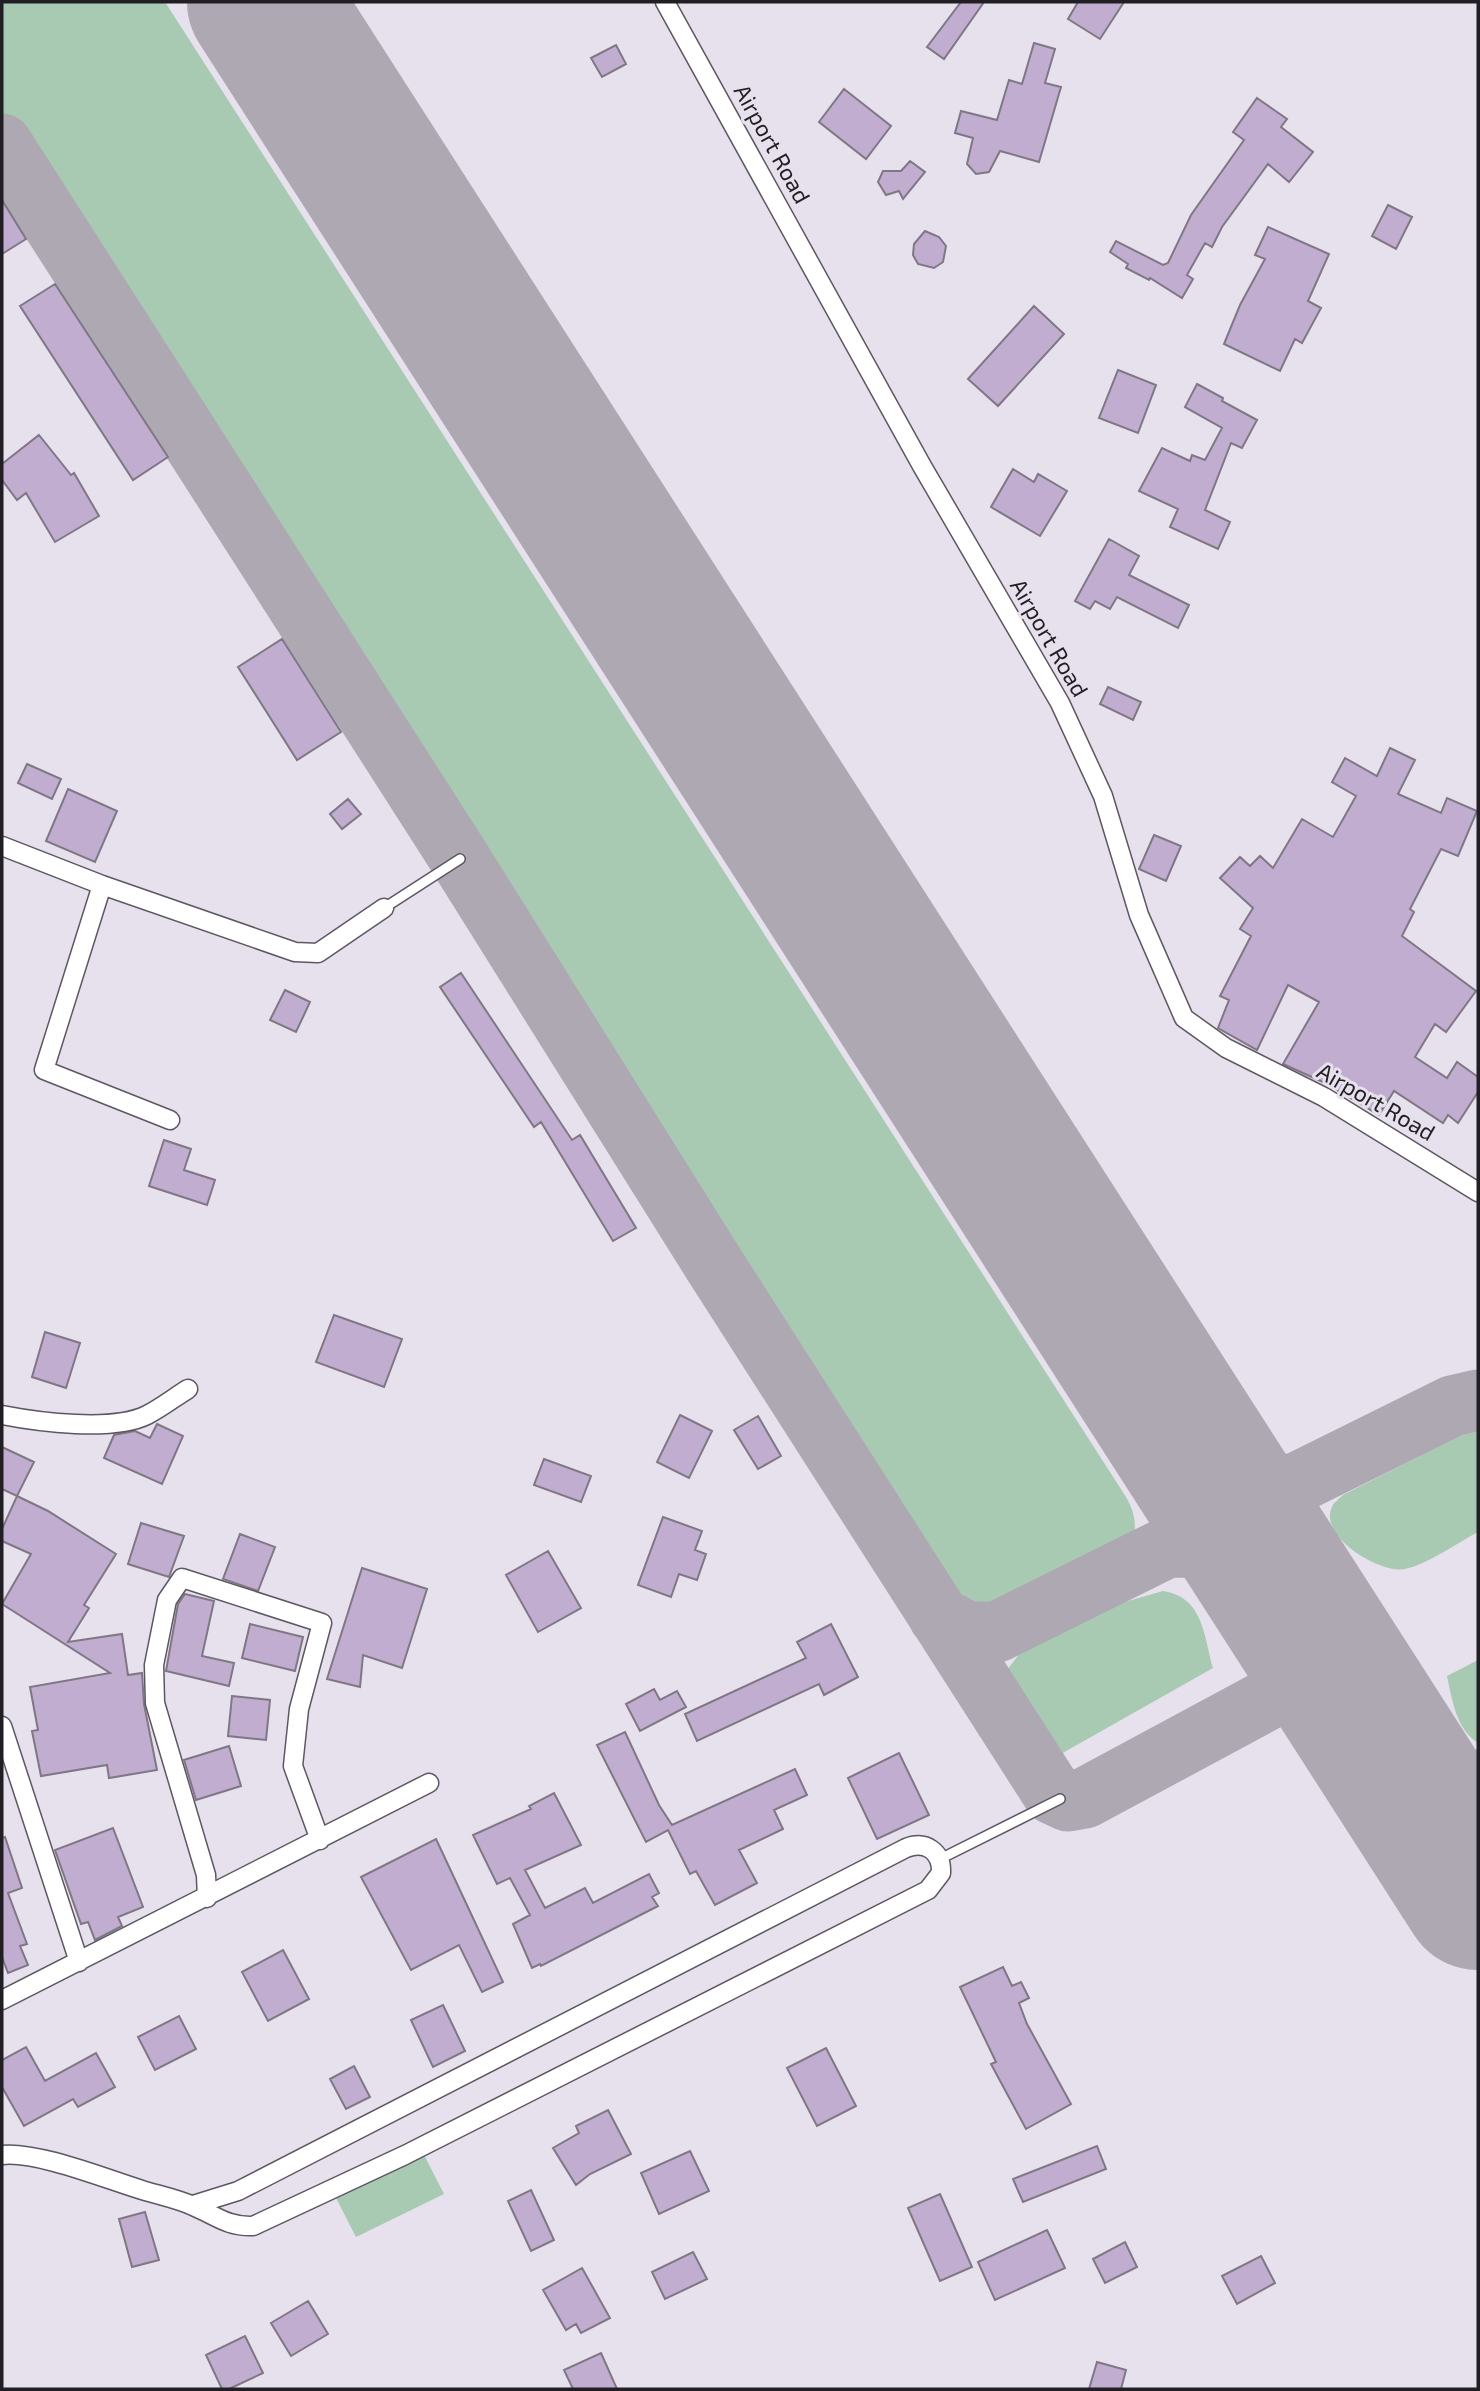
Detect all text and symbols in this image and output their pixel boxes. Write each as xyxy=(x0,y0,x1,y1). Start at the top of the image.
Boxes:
street label: Airport Road xyxy=(729,79,817,208)
street label: Airport Road xyxy=(1005,573,1095,702)
street label: Airport Road xyxy=(1312,1056,1441,1146)

